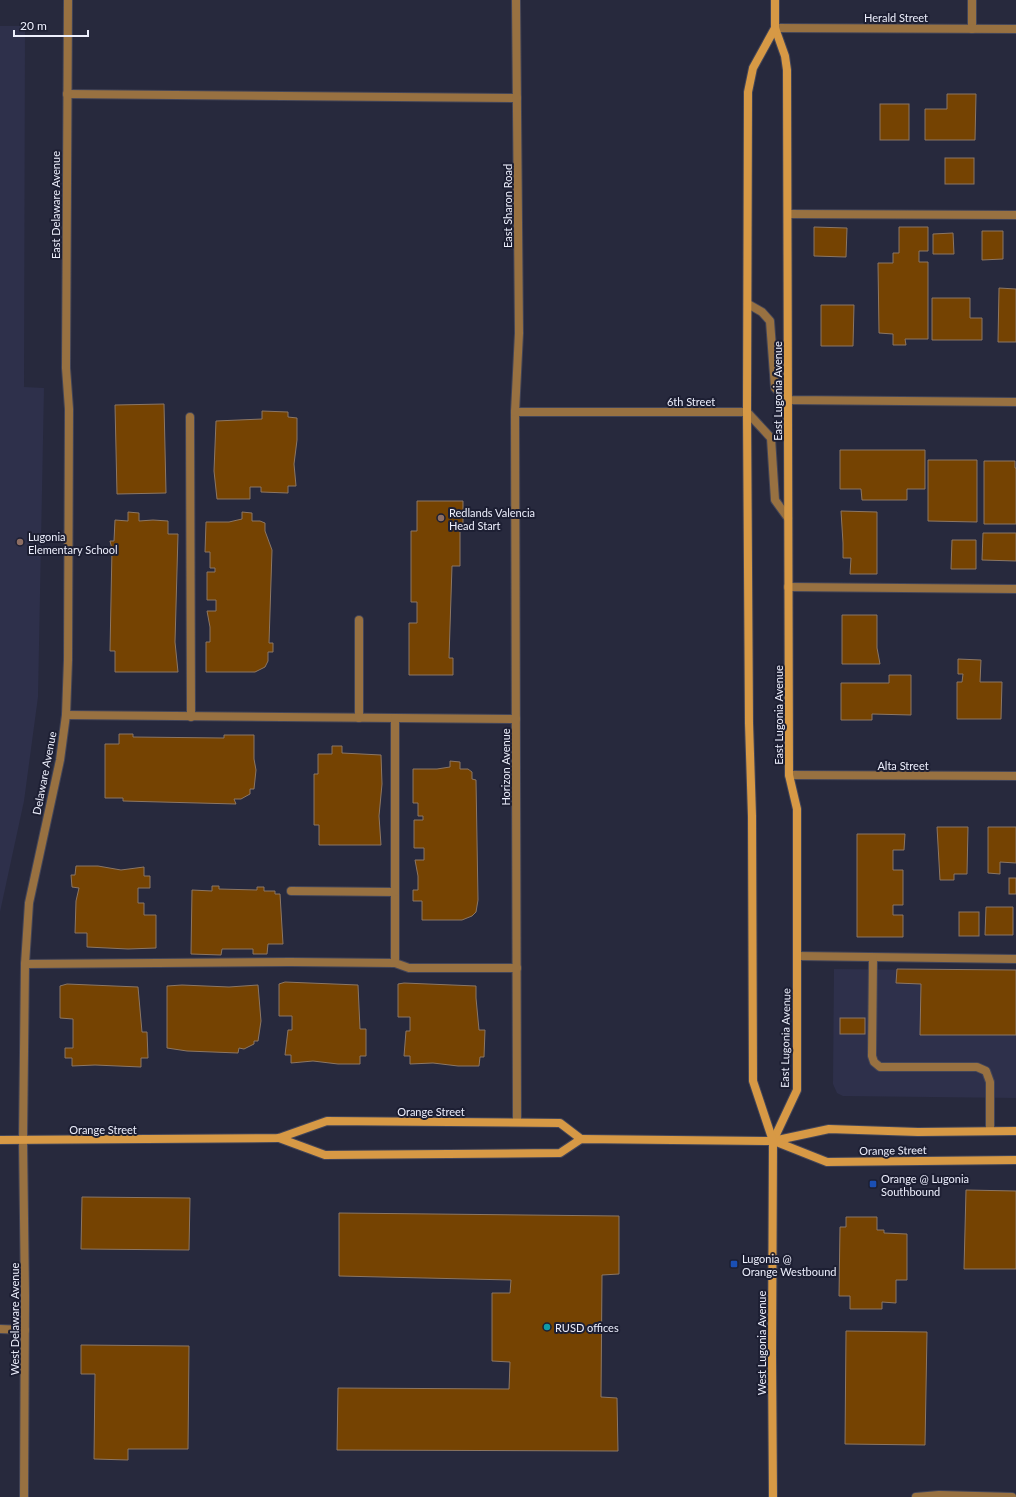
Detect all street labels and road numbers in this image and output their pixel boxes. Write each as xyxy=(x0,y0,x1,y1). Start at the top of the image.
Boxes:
street label: Herald Street xyxy=(864,11,928,24)
street label: East Delaware Avenue xyxy=(49,151,62,259)
street label: East Sharon Road xyxy=(501,164,514,248)
street label: East Lugonia Avenue xyxy=(771,341,784,441)
street label: 6th Street xyxy=(667,395,715,408)
street label: East Lugonia Avenue xyxy=(772,665,785,765)
street label: Horizon Avenue xyxy=(499,728,512,806)
street label: Delaware Avenue xyxy=(30,730,58,816)
street label: Alta Street xyxy=(877,759,929,772)
street label: East Lugonia Avenue xyxy=(778,988,792,1088)
street label: Orange Street xyxy=(397,1105,465,1118)
street label: Orange Street xyxy=(69,1123,137,1136)
street label: Orange Street xyxy=(859,1143,927,1157)
street label: West Delaware Avenue xyxy=(8,1262,21,1375)
street label: West Lugonia Avenue xyxy=(755,1291,768,1395)

